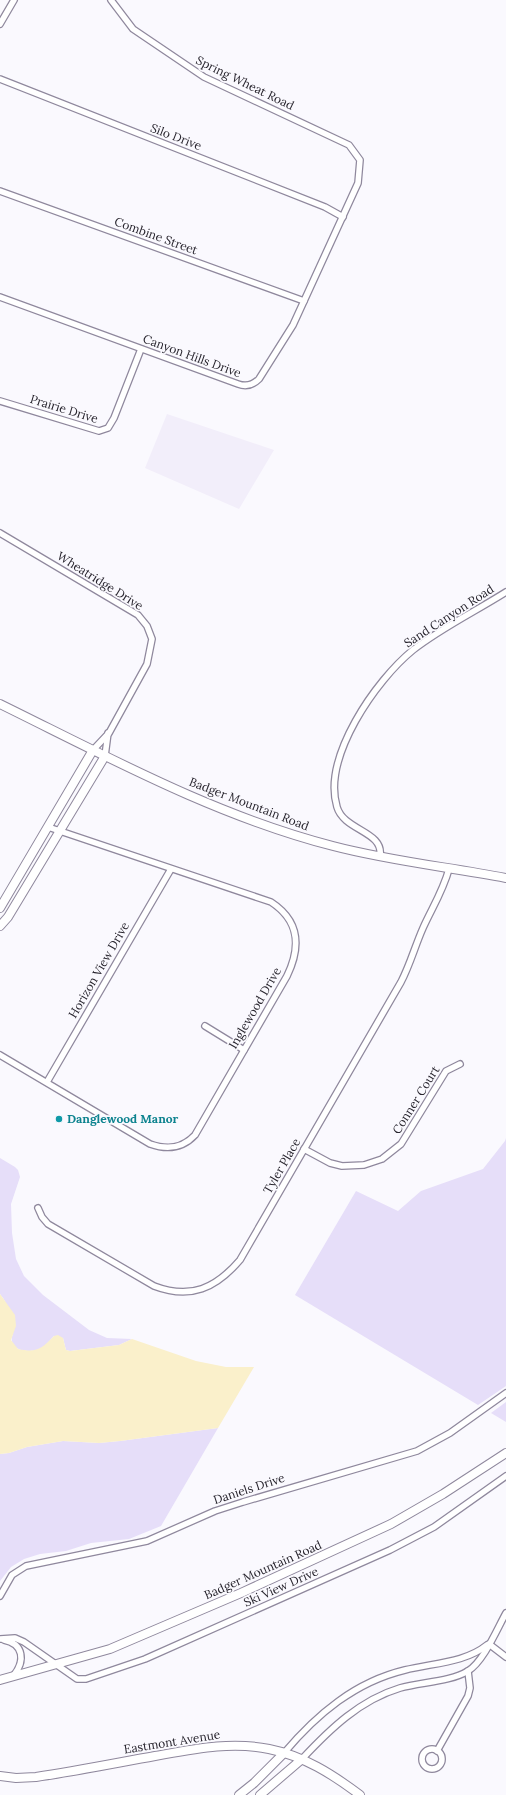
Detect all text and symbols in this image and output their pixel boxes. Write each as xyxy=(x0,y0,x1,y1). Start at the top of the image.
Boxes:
street label: Spring Wheat Road xyxy=(194,52,297,113)
street label: Silo Drive xyxy=(148,120,204,153)
street label: Combine Street xyxy=(113,214,200,258)
street label: Canyon Hills Drive xyxy=(141,331,244,380)
street label: Prairie Drive xyxy=(28,391,100,426)
street label: Wheatridge Drive xyxy=(54,548,146,613)
street label: Sand Canyon Road xyxy=(401,581,496,650)
street label: Badger Mountain Road xyxy=(187,774,311,833)
street label: Horizon View Drive xyxy=(65,919,132,1020)
street label: Inglewood Drive xyxy=(225,964,284,1051)
street label: Conner Court xyxy=(389,1063,443,1137)
place label: Danglewood Manor xyxy=(67,1111,179,1126)
marker: Danglewood Manor xyxy=(54,1114,64,1124)
street label: Tyler Place xyxy=(260,1135,304,1196)
street label: Daniels Drive xyxy=(211,1470,287,1507)
street label: Badger Mountain Road xyxy=(202,1537,324,1602)
street label: Ski View Drive xyxy=(241,1563,321,1610)
street label: Eastmont Avenue xyxy=(123,1726,222,1757)

